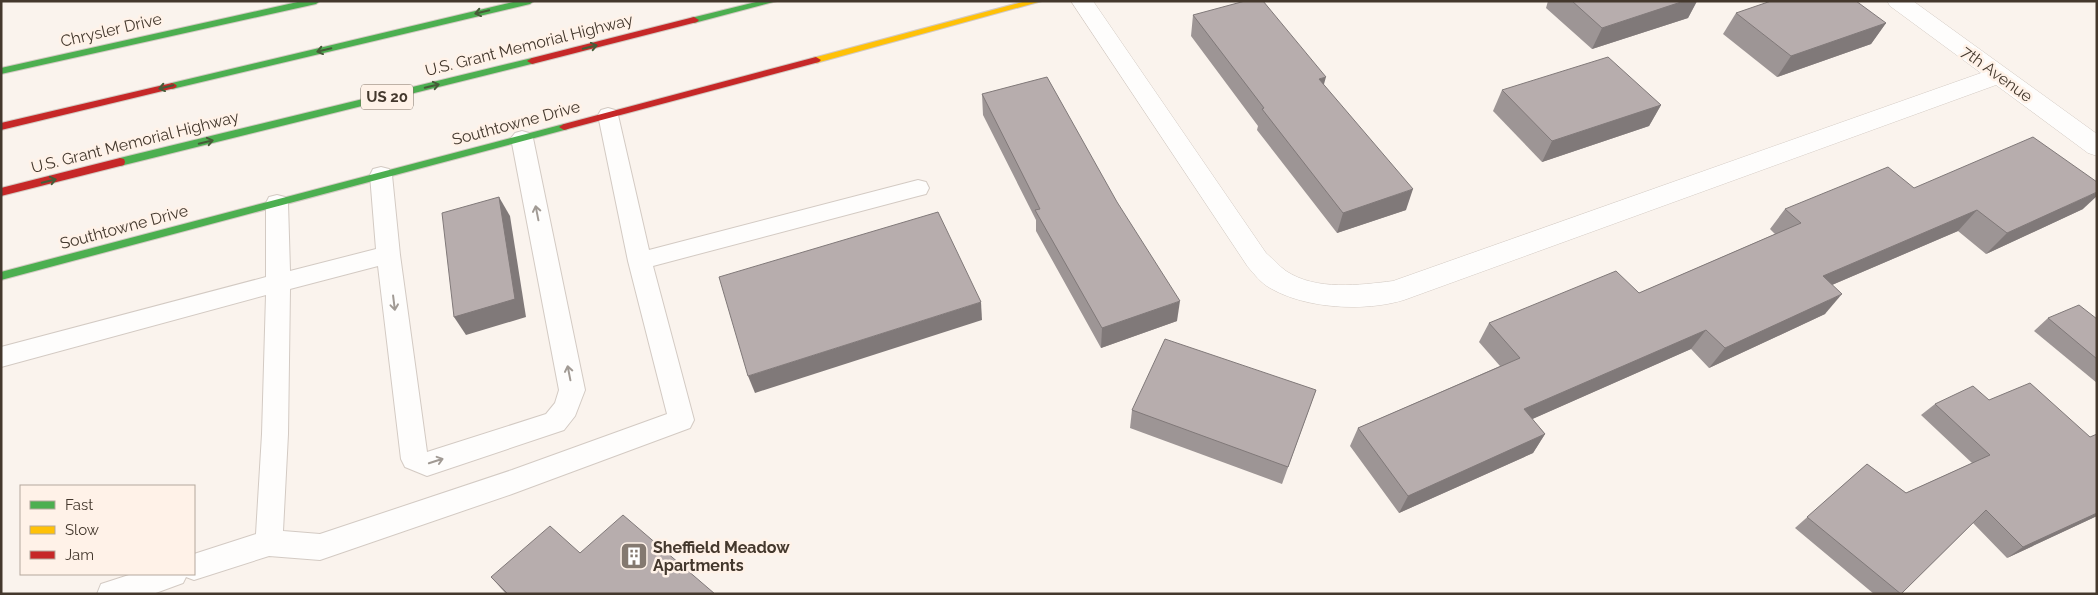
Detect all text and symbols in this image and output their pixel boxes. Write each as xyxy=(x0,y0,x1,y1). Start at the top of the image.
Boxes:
one-way arrow xyxy=(475,8,491,18)
street label: Chrysler Drive xyxy=(59,9,163,51)
street label: U.S. Grant Memorial Highway xyxy=(423,10,635,80)
one-way arrow xyxy=(581,41,597,51)
street label: 7th Avenue xyxy=(1958,42,2036,106)
one-way arrow xyxy=(317,46,333,55)
one-way arrow xyxy=(423,81,439,90)
one-way arrow xyxy=(159,83,175,93)
road number: US 20 xyxy=(361,84,413,110)
street label: Southtowne Drive xyxy=(450,97,582,149)
street label: U.S. Grant Memorial Highway xyxy=(29,107,241,177)
one-way arrow xyxy=(198,137,214,146)
one-way arrow xyxy=(40,176,56,185)
street label: Southtowne Drive xyxy=(58,201,190,253)
one-way arrow xyxy=(531,206,541,222)
one-way arrow xyxy=(390,295,400,311)
one-way arrow xyxy=(563,365,573,381)
one-way arrow xyxy=(427,456,443,465)
legend xyxy=(20,485,195,575)
text: Fast xyxy=(65,496,93,514)
text: Slow xyxy=(65,521,99,539)
place label: Sheffield Meadow Apartments xyxy=(653,538,790,575)
building icon: Sheffield Meadow Apartments xyxy=(619,541,649,571)
text: Jam xyxy=(65,546,94,564)

